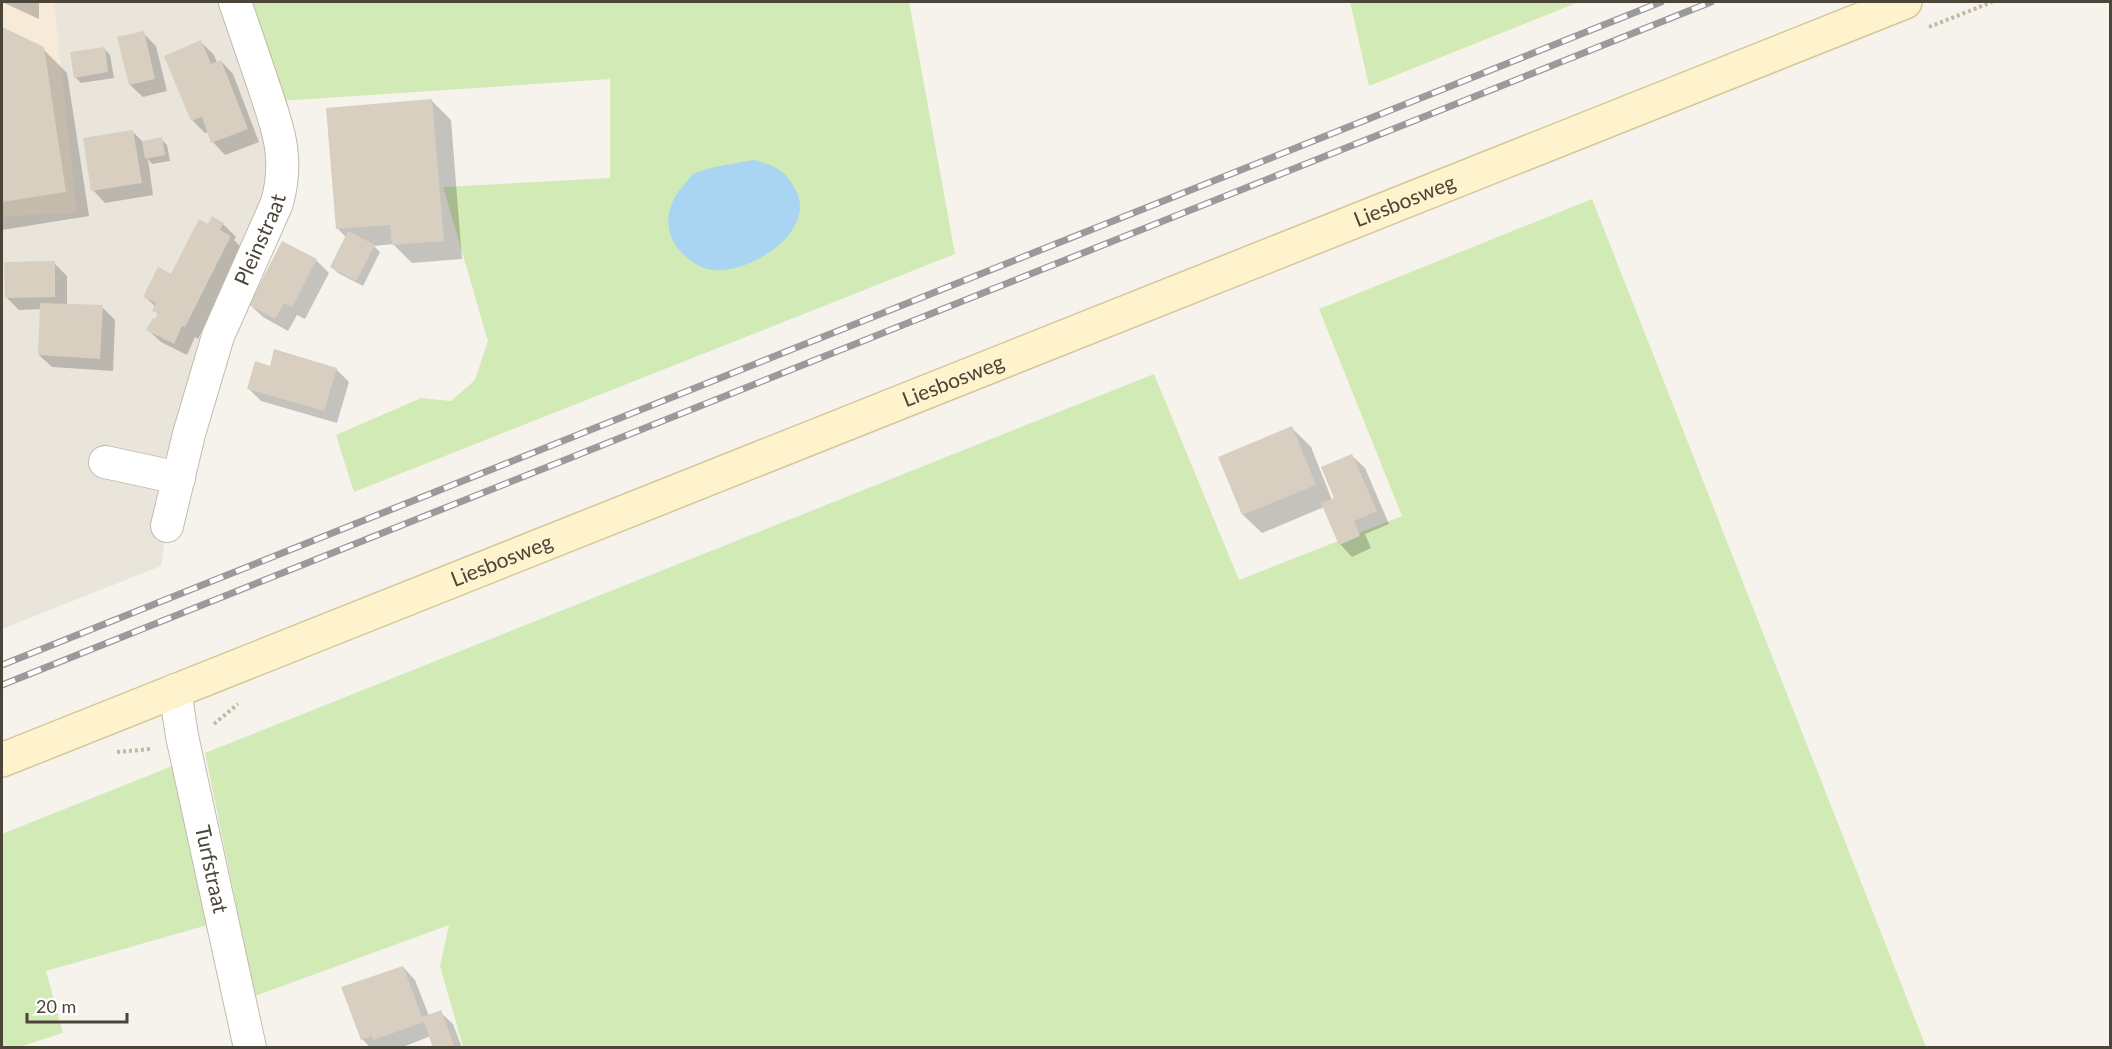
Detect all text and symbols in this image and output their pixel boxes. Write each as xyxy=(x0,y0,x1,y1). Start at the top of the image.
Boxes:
street label: Liesbosweg xyxy=(1350,168,1459,231)
street label: Pleinstraat xyxy=(228,191,290,289)
street label: Liesbosweg xyxy=(898,348,1007,411)
street label: Liesbosweg xyxy=(447,528,556,591)
street label: Turfstraat xyxy=(191,823,234,916)
scale bar xyxy=(27,986,128,1024)
text: 20 m xyxy=(36,995,76,1017)

